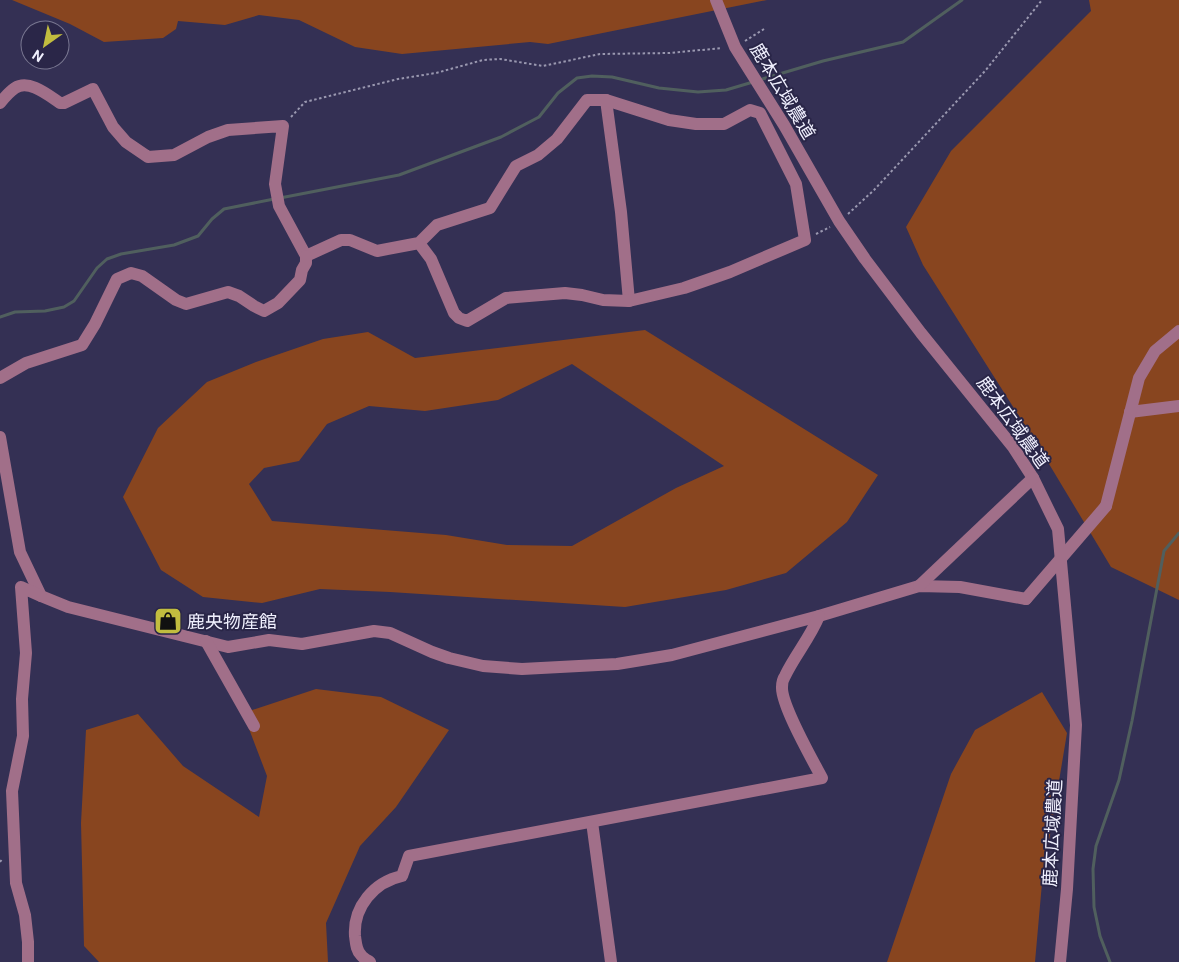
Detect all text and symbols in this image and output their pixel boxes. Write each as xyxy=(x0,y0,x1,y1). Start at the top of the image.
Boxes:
north arrow xyxy=(20,20,70,70)
street label: 鹿本広域農道 xyxy=(746,39,820,143)
text: N xyxy=(29,46,46,65)
street label: 鹿本広域農道 xyxy=(973,372,1053,472)
shop icon: 鹿央物産館 xyxy=(153,606,183,636)
place label: 鹿央物産館 xyxy=(187,611,277,632)
street label: 鹿本広域農道 xyxy=(1039,779,1065,887)

